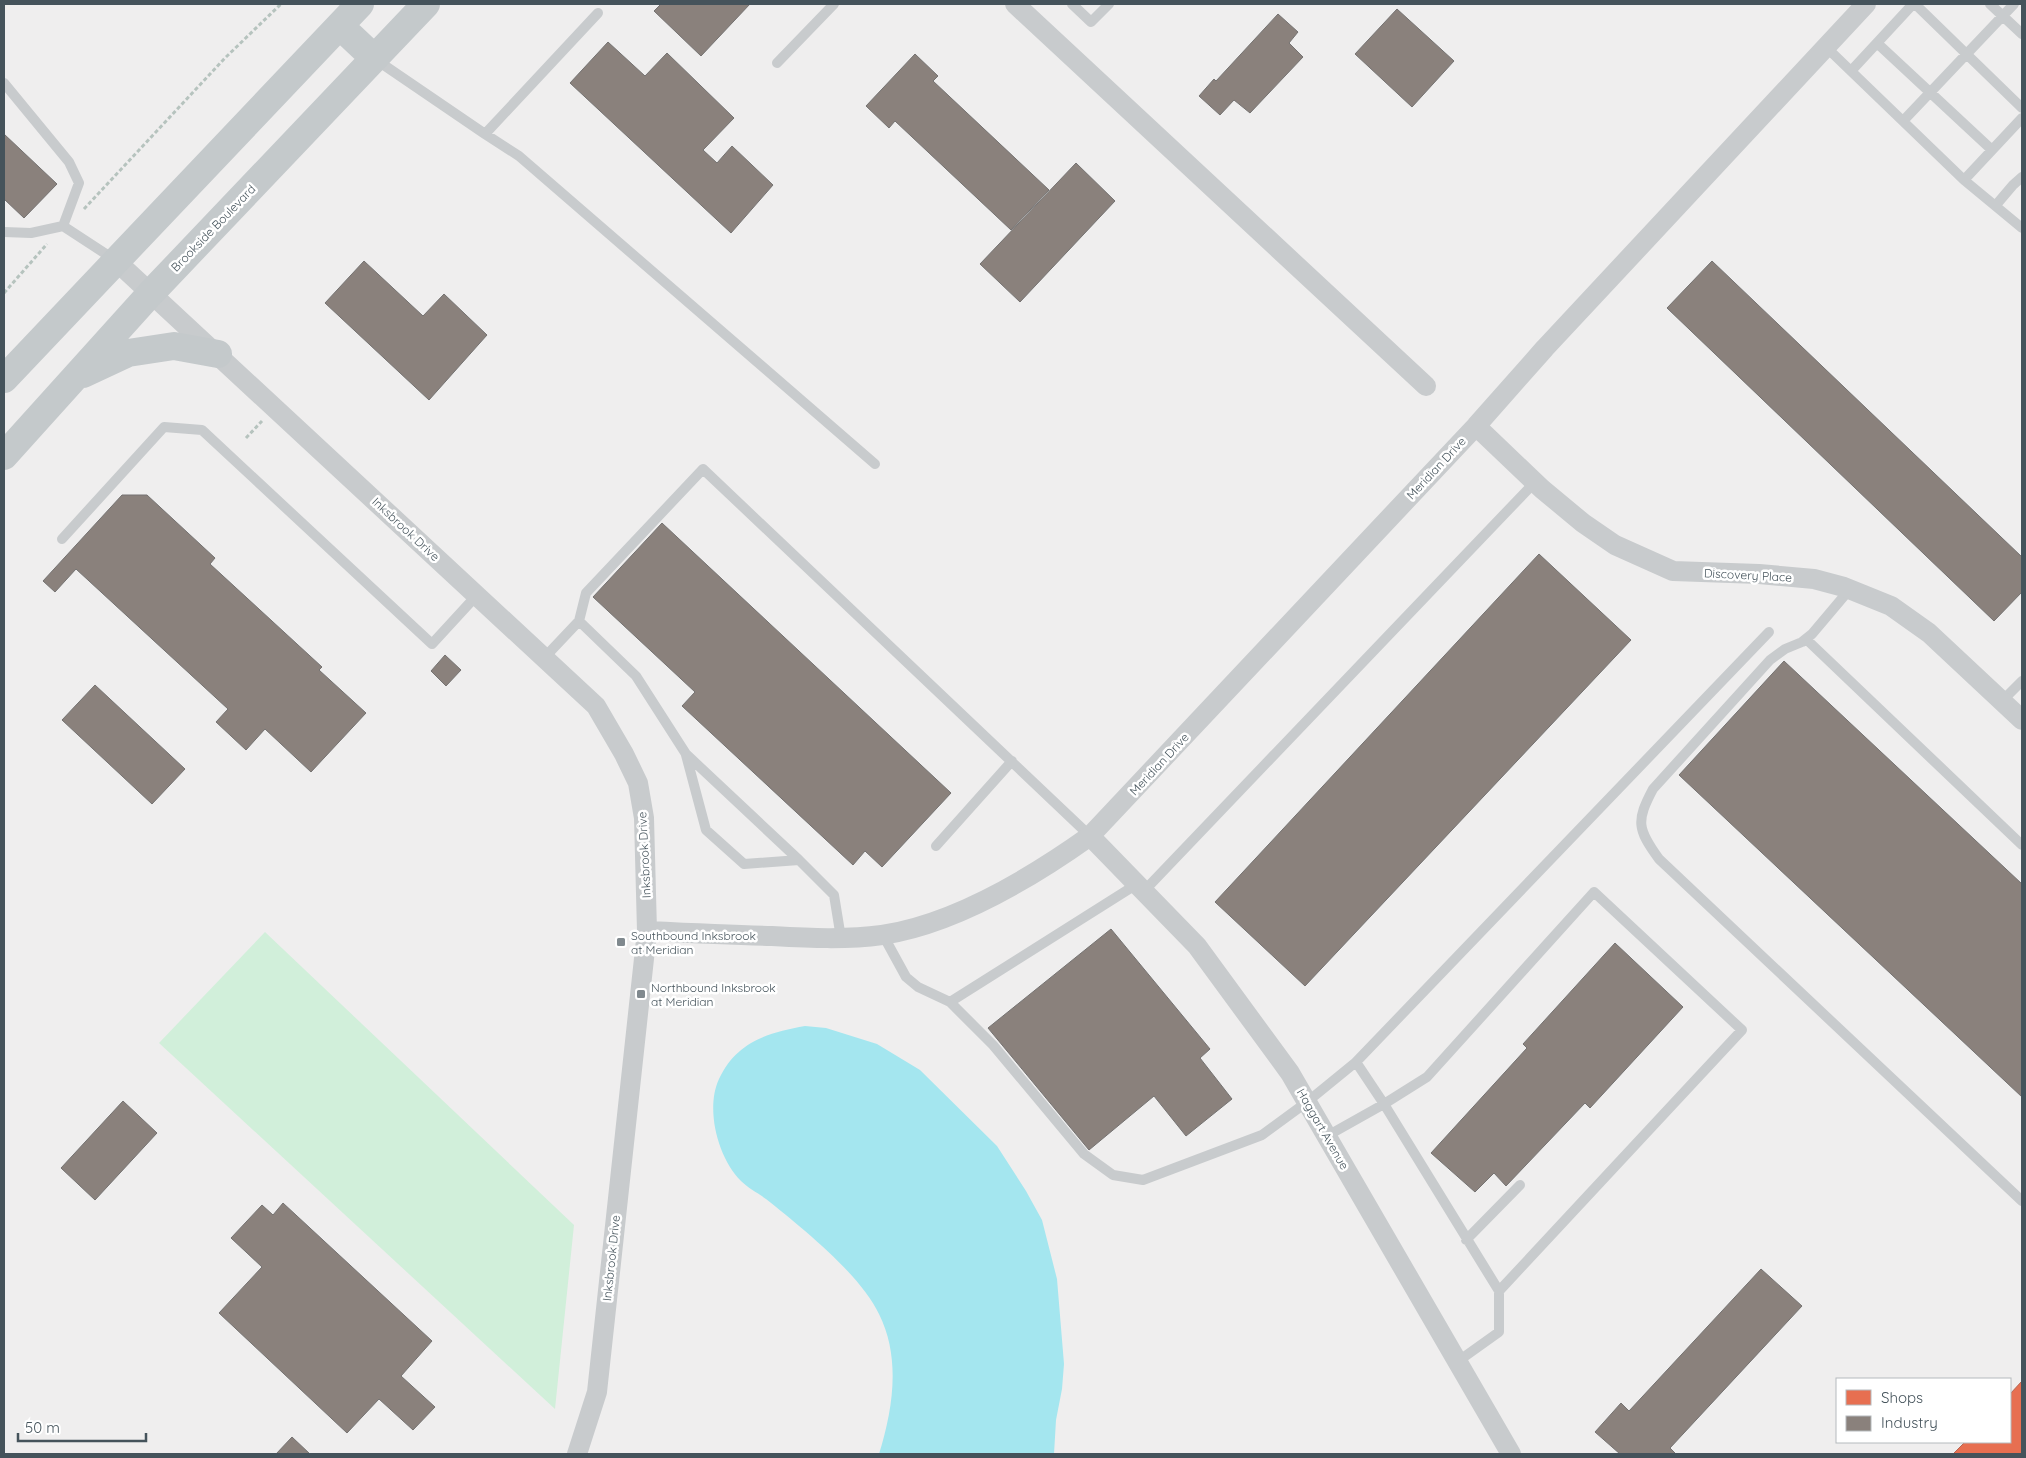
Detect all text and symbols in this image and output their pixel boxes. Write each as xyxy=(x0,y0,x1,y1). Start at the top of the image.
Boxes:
street label: Brookside Boulevard xyxy=(168,181,258,275)
street label: Meridian Drive xyxy=(1403,433,1469,502)
street label: Inksbrook Drive xyxy=(369,494,443,564)
street label: Discovery Place xyxy=(1704,565,1793,585)
street label: Meridian Drive xyxy=(1126,729,1192,798)
street label: Inksbrook Drive xyxy=(634,811,654,899)
place label: Southbound Inksbrook at Meridian xyxy=(631,928,756,957)
marker: Southbound Inksbrook at Meridian xyxy=(615,936,627,948)
place label: Northbound Inksbrook at Meridian xyxy=(651,980,776,1009)
marker: Northbound Inksbrook at Meridian xyxy=(635,988,647,1000)
street label: Haggart Avenue xyxy=(1294,1086,1352,1172)
street label: Inksbrook Drive xyxy=(599,1214,623,1302)
legend xyxy=(1836,1378,2011,1443)
text: Shops xyxy=(1881,1388,1923,1407)
scale bar xyxy=(18,1410,145,1442)
text: Industry xyxy=(1881,1413,1938,1432)
text: 50 m xyxy=(25,1418,60,1437)

